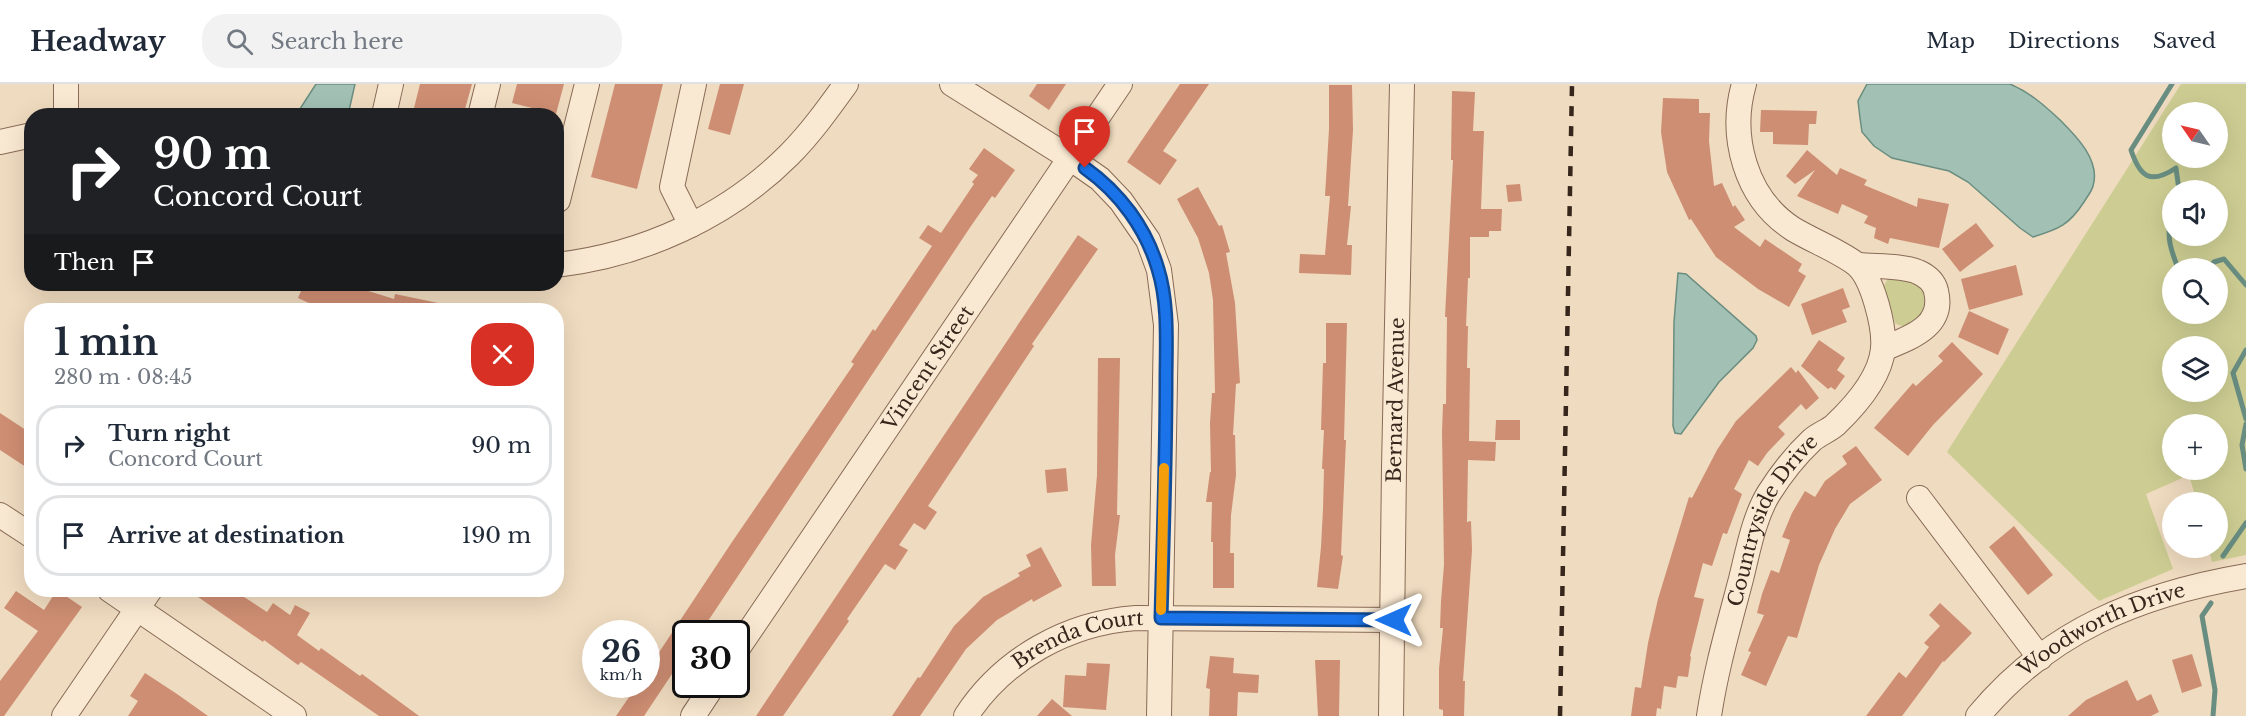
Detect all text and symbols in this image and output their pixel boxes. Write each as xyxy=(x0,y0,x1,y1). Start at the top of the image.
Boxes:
search box xyxy=(202,14,622,68)
text: Headway xyxy=(30,24,166,59)
icon: search xyxy=(223,25,256,58)
text: Search here xyxy=(271,28,404,55)
text: Map xyxy=(1926,28,1975,54)
text: Directions xyxy=(2008,28,2120,54)
text: Saved xyxy=(2153,28,2216,54)
north arrow xyxy=(2162,102,2228,168)
map controls xyxy=(2162,102,2228,558)
pin xyxy=(1059,106,1110,168)
icon: arrive xyxy=(1068,115,1101,148)
text: 90 m xyxy=(153,128,271,180)
icon: right xyxy=(54,132,132,210)
text: Concord Court xyxy=(153,180,362,213)
button: sound xyxy=(2162,180,2228,246)
icon: arrive xyxy=(127,246,160,279)
text: Then xyxy=(54,249,115,276)
button: search xyxy=(2162,258,2228,324)
street label: Vincent Street xyxy=(876,300,979,436)
street label: Bernard Avenue xyxy=(1382,317,1409,483)
text: 1 min xyxy=(54,320,158,365)
button: close xyxy=(471,323,534,386)
button: layers xyxy=(2162,336,2228,402)
text: 280 m · 08:45 xyxy=(54,365,192,389)
button: + xyxy=(2162,414,2228,480)
text: Turn right xyxy=(108,420,230,447)
icon: right xyxy=(57,429,90,462)
street label: Countryside Drive xyxy=(1722,429,1822,609)
text: 90 m xyxy=(471,432,531,459)
text: Concord Court xyxy=(108,447,263,471)
button: − xyxy=(2162,492,2228,558)
icon: arrive xyxy=(57,519,90,552)
text: Arrive at destination xyxy=(108,522,345,549)
text: 190 m xyxy=(461,522,531,549)
street label: Woodworth Drive xyxy=(2012,578,2188,682)
position arrow xyxy=(1362,588,1426,652)
street label: Brenda Court xyxy=(1007,606,1144,674)
speed limit sign: 30 xyxy=(672,620,750,698)
text: 26 xyxy=(601,633,641,670)
text: km/h xyxy=(600,665,642,684)

